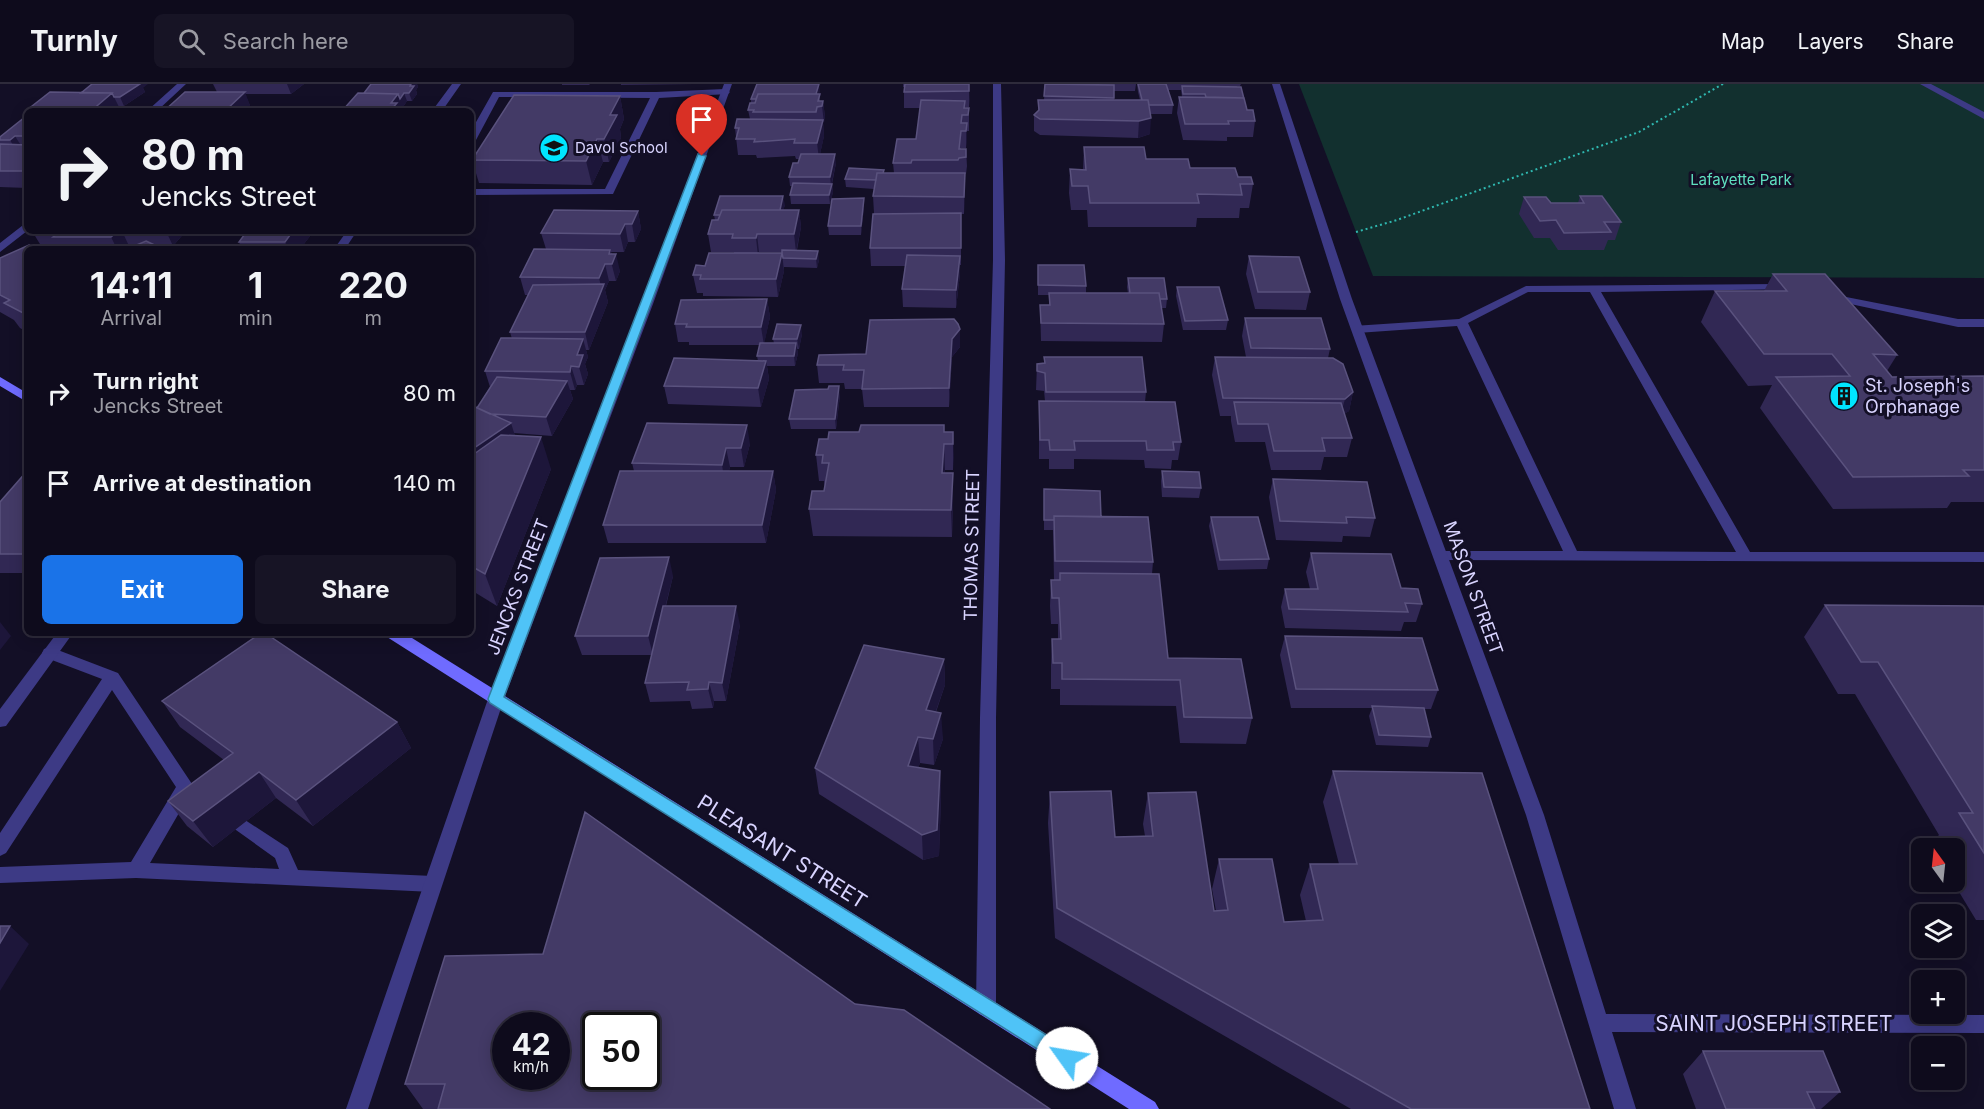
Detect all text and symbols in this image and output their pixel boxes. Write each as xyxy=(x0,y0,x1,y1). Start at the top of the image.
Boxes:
search box xyxy=(154,14,574,68)
text: Turnly xyxy=(30,24,118,58)
icon: search xyxy=(175,25,208,58)
text: Search here xyxy=(223,28,349,54)
text: Map xyxy=(1721,29,1765,54)
text: Layers xyxy=(1798,29,1864,54)
text: Share xyxy=(1897,29,1954,54)
pin xyxy=(676,94,727,156)
icon: arrive xyxy=(685,103,718,136)
text: 80 m xyxy=(141,129,245,180)
icon: right xyxy=(42,132,120,210)
school or university icon: Davol School xyxy=(538,132,570,164)
place label: Davol School xyxy=(575,138,668,157)
park label: Lafayette Park xyxy=(1690,170,1793,189)
text: Jencks Street xyxy=(141,180,316,213)
text: 14:11 xyxy=(90,263,173,307)
text: 1 xyxy=(248,263,263,307)
text: 220 xyxy=(339,263,408,307)
text: Arrival xyxy=(100,306,162,330)
text: min xyxy=(239,306,273,330)
text: m xyxy=(365,306,382,330)
text: Turn right xyxy=(93,368,199,394)
place label: St. Joseph's Orphanage xyxy=(1865,375,1970,417)
icon: right xyxy=(42,377,75,410)
text: 80 m xyxy=(403,380,456,406)
building icon: St. Joseph's Orphanage xyxy=(1828,380,1860,412)
text: Jencks Street xyxy=(93,394,223,418)
icon: arrive xyxy=(42,467,75,500)
street label: THOMAS STREET xyxy=(960,469,983,621)
text: Arrive at destination xyxy=(93,470,312,496)
text: 140 m xyxy=(394,470,456,496)
street label: JENCKS STREET xyxy=(482,516,553,658)
street label: MASON STREET xyxy=(1440,518,1507,657)
button: Exit xyxy=(42,555,243,624)
button: Share xyxy=(255,555,456,624)
street label: PLEASANT STREET xyxy=(693,789,872,914)
north arrow xyxy=(1911,838,1965,892)
map controls xyxy=(1911,838,1965,1090)
button: layers xyxy=(1911,904,1965,958)
button: + xyxy=(1911,970,1965,1024)
street label: SAINT JOSEPH STREET xyxy=(1655,1011,1893,1036)
speed limit sign: 50 xyxy=(582,1012,660,1090)
text: 42 xyxy=(511,1026,551,1062)
position arrow xyxy=(1035,1026,1099,1090)
button: − xyxy=(1911,1036,1965,1090)
text: km/h xyxy=(513,1057,549,1076)

